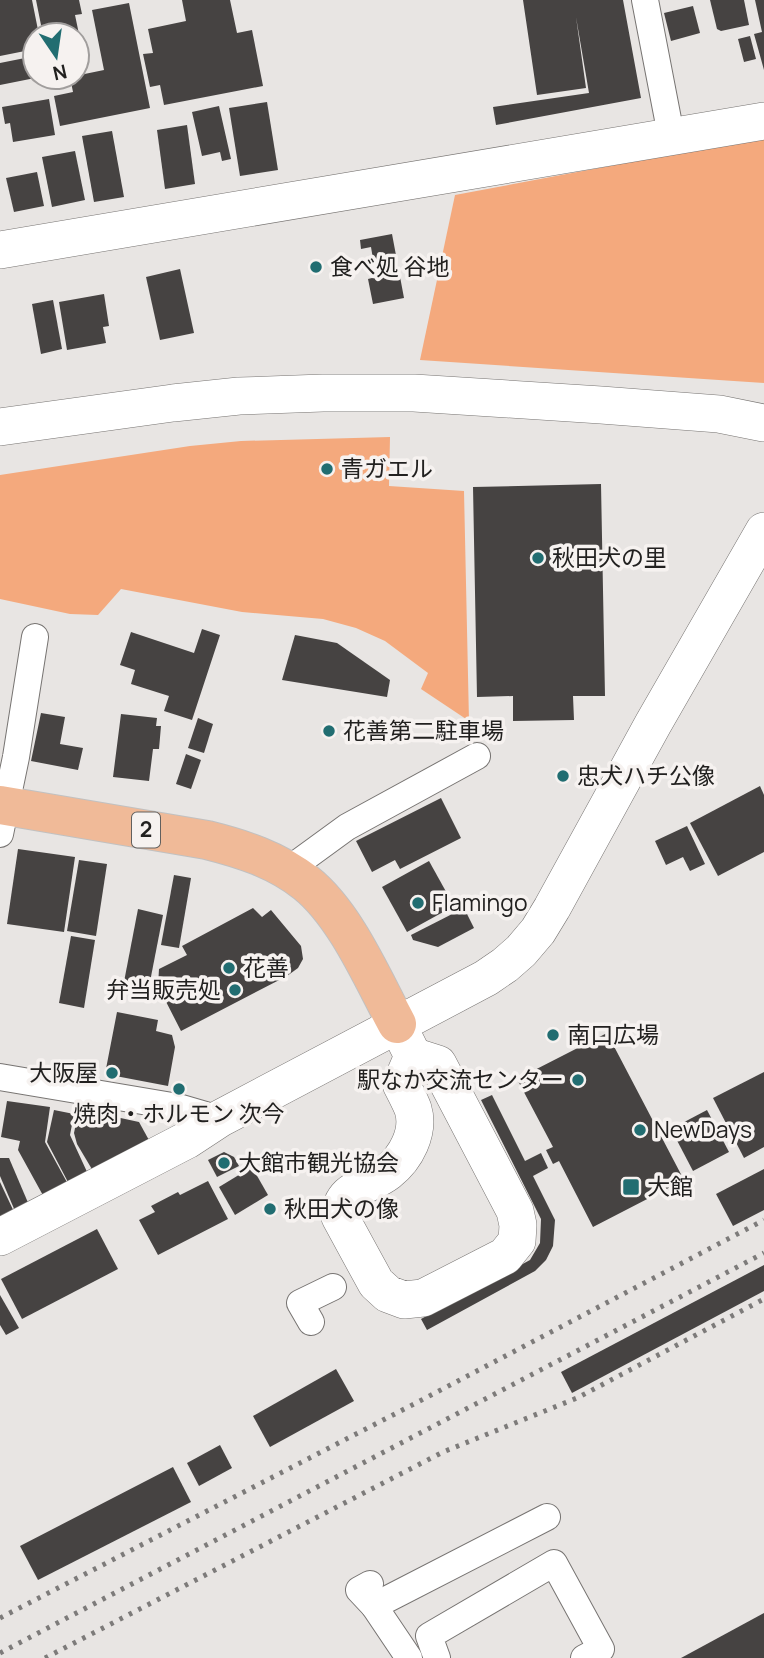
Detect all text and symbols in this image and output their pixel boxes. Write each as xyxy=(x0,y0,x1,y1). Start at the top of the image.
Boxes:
north arrow xyxy=(21,21,91,91)
text: N xyxy=(50,58,69,87)
place label: 食べ処 谷地 xyxy=(330,250,450,282)
marker: 食べ処 谷地 xyxy=(308,259,324,275)
place label: 青ガエル xyxy=(341,452,433,484)
marker: 青ガエル xyxy=(319,461,335,477)
place label: 秋田犬の里 xyxy=(552,541,667,573)
marker: 秋田犬の里 xyxy=(530,550,546,566)
place label: 花善第二駐車場 xyxy=(343,714,504,746)
marker: 花善第二駐車場 xyxy=(321,723,337,739)
place label: 忠犬ハチ公像 xyxy=(577,759,715,791)
marker: 忠犬ハチ公像 xyxy=(555,768,571,784)
road number: 2 xyxy=(132,812,160,848)
place label: Flamingo xyxy=(432,886,527,918)
marker: Flamingo xyxy=(410,895,426,911)
place label: 花善 xyxy=(243,951,289,983)
marker: 花善 xyxy=(221,960,237,976)
place label: 弁当販売処 xyxy=(106,973,221,1005)
marker: 弁当販売処 xyxy=(227,982,243,998)
place label: 南口広場 xyxy=(567,1018,659,1050)
marker: 南口広場 xyxy=(545,1027,561,1043)
place label: 大阪屋 xyxy=(29,1056,98,1088)
place label: 駅なか交流センター xyxy=(357,1063,564,1095)
marker: 大阪屋 xyxy=(104,1065,120,1081)
marker: 駅なか交流センター xyxy=(570,1072,586,1088)
marker: 焼肉・ホルモン 次今 xyxy=(171,1081,187,1097)
place label: 焼肉・ホルモン 次今 xyxy=(73,1097,285,1129)
place label: NewDays xyxy=(654,1113,752,1145)
marker: NewDays xyxy=(632,1122,648,1138)
place label: 大館市観光協会 xyxy=(238,1146,399,1178)
marker: 大館市観光協会 xyxy=(216,1155,232,1171)
place label: 大館 xyxy=(647,1170,693,1202)
marker: 大館 xyxy=(621,1177,641,1197)
place label: 秋田犬の像 xyxy=(284,1192,399,1224)
marker: 秋田犬の像 xyxy=(262,1201,278,1217)

